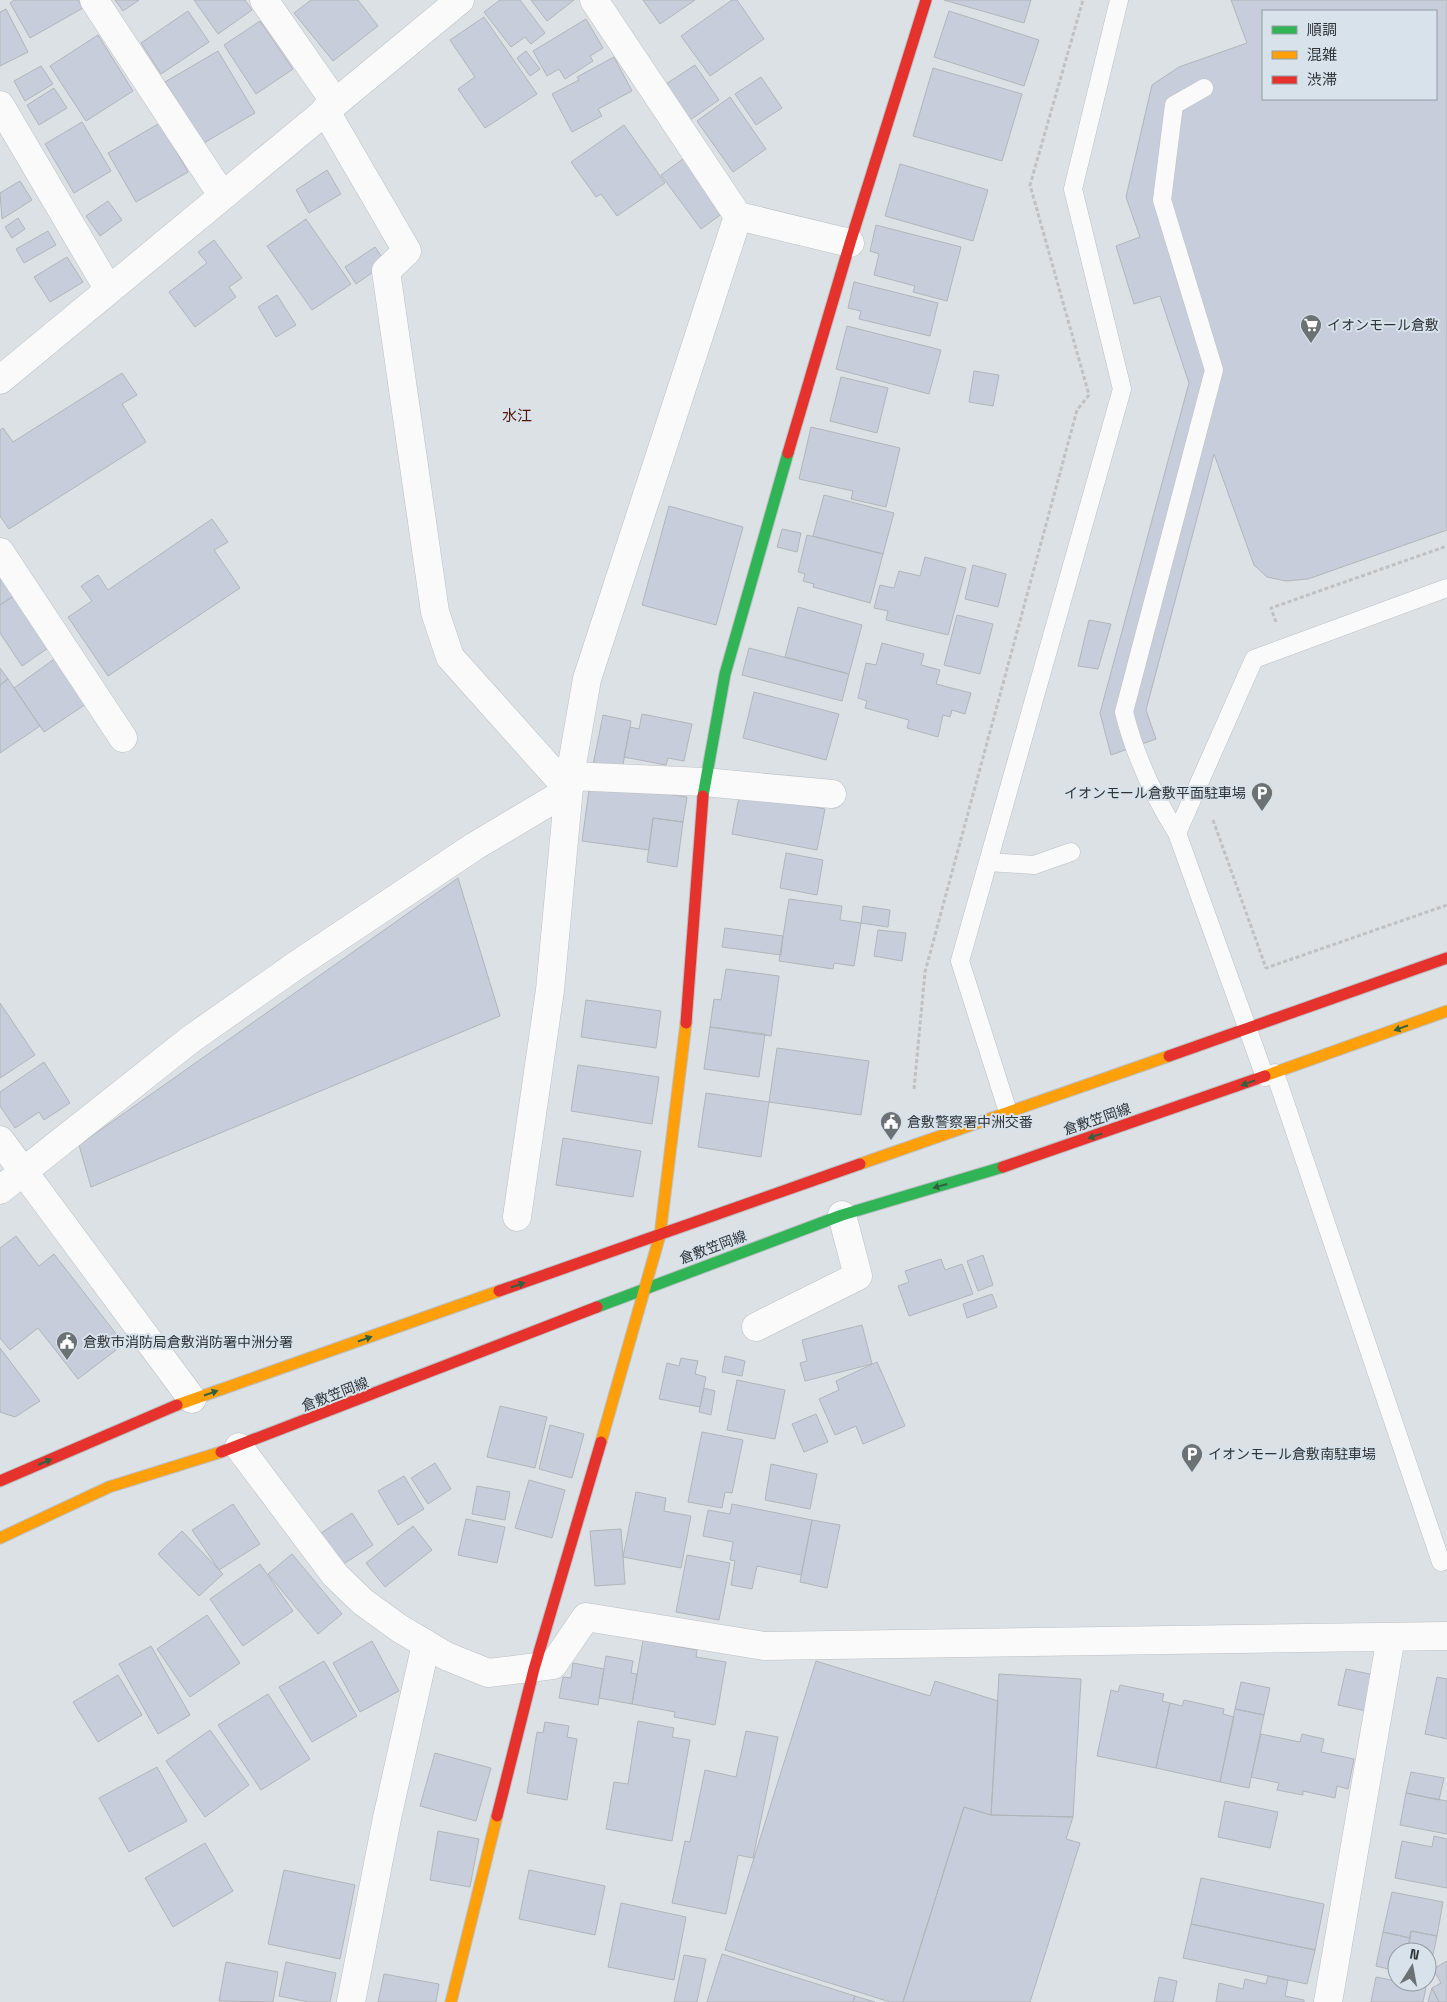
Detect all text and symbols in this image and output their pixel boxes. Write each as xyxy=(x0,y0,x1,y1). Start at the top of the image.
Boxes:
legend xyxy=(1262,10,1437,100)
text: 順調 xyxy=(1307,20,1337,39)
text: 混雑 xyxy=(1307,45,1337,64)
text: 渋滞 xyxy=(1307,70,1337,89)
supermarket icon: イオンモール倉敷 xyxy=(1299,313,1323,344)
place label: イオンモール倉敷 xyxy=(1327,316,1439,334)
district label: 水江 xyxy=(502,406,532,425)
parking icon: イオンモール倉敷平面駐車場 xyxy=(1250,781,1274,812)
place label: イオンモール倉敷平面駐車場 xyxy=(1064,784,1246,802)
one-way arrow xyxy=(1393,1024,1408,1032)
one-way arrow xyxy=(1240,1079,1255,1087)
street label: 倉敷笠岡線 xyxy=(1061,1099,1133,1139)
public building icon: 倉敷警察署中洲交番 xyxy=(879,1110,903,1141)
place label: 倉敷警察署中洲交番 xyxy=(907,1113,1033,1131)
one-way arrow xyxy=(1087,1132,1102,1140)
one-way arrow xyxy=(933,1183,948,1191)
street label: 倉敷笠岡線 xyxy=(677,1227,749,1267)
one-way arrow xyxy=(511,1281,526,1289)
public building icon: 倉敷市消防局倉敷消防署中洲分署 xyxy=(55,1330,79,1361)
place label: 倉敷市消防局倉敷消防署中洲分署 xyxy=(83,1333,293,1351)
one-way arrow xyxy=(357,1335,372,1342)
street label: 倉敷笠岡線 xyxy=(299,1373,371,1415)
one-way arrow xyxy=(204,1389,219,1397)
parking icon: イオンモール倉敷南駐車場 xyxy=(1180,1442,1204,1473)
place label: イオンモール倉敷南駐車場 xyxy=(1208,1445,1376,1463)
one-way arrow xyxy=(38,1457,52,1465)
north arrow xyxy=(1387,1942,1437,1992)
text: N xyxy=(1408,1945,1421,1964)

